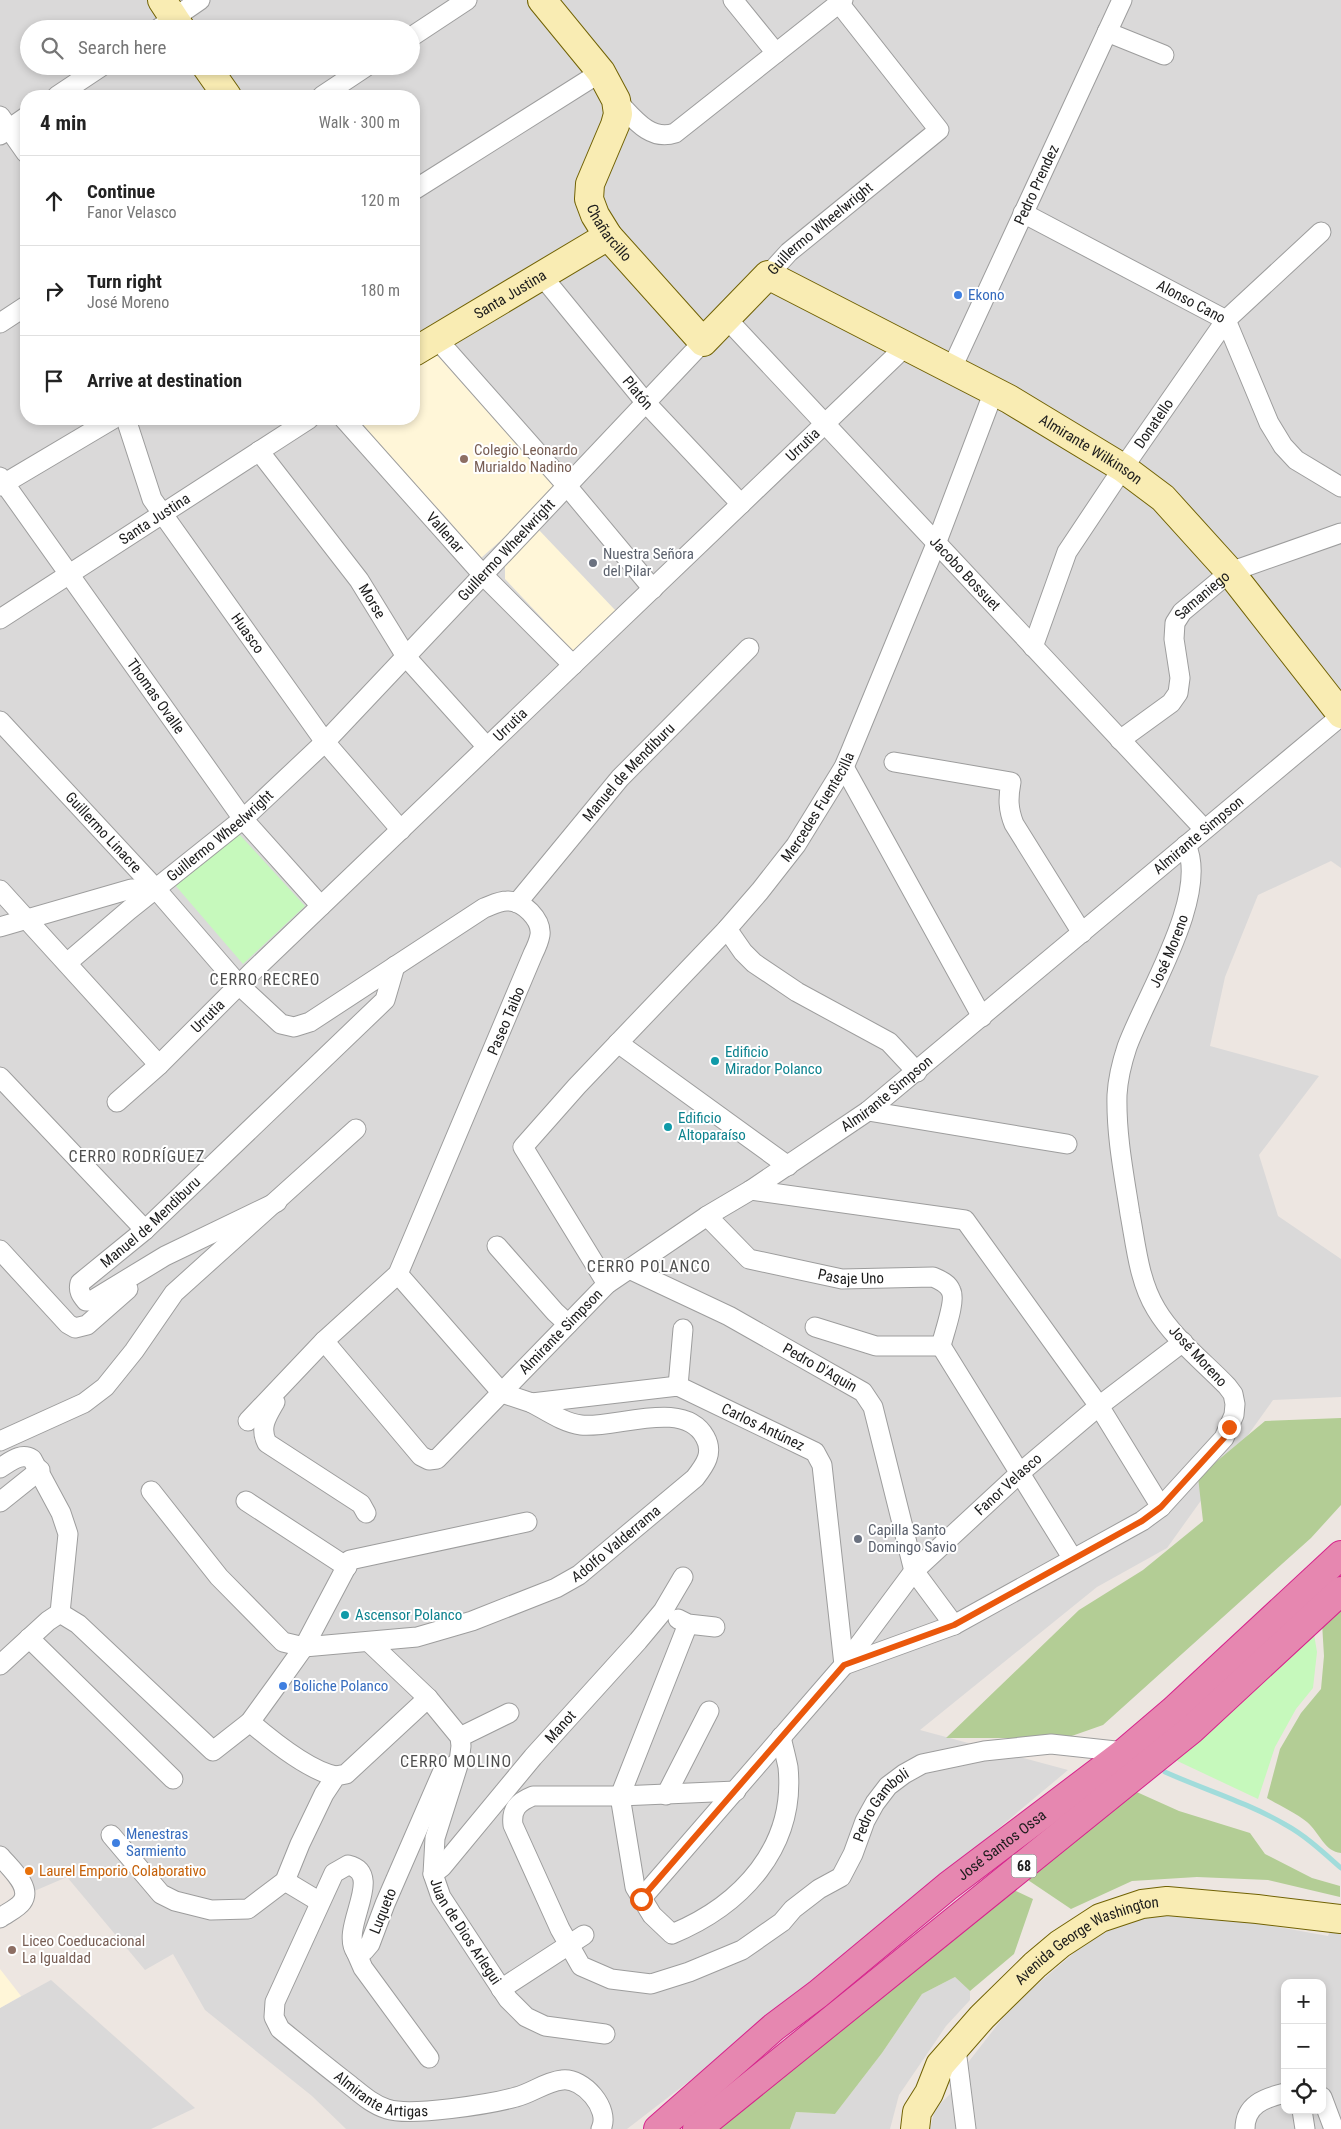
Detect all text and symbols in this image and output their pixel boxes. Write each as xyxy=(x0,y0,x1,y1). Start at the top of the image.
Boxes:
search box xyxy=(20,20,420,75)
icon: search xyxy=(38,34,66,62)
text: Search here xyxy=(78,36,166,59)
text: 4 min xyxy=(40,111,87,135)
text: Walk · 300 m xyxy=(319,113,400,132)
street label: Pedro Prendez xyxy=(1010,142,1063,228)
street label: Guillermo Wheelwright xyxy=(764,178,877,279)
text: Continue xyxy=(87,180,155,203)
icon: ahead xyxy=(40,187,68,215)
text: 120 m xyxy=(361,191,400,210)
street label: Chañarcillo xyxy=(583,202,635,265)
text: Fanor Velasco xyxy=(87,203,177,222)
street label: Santa Justina xyxy=(471,266,550,323)
text: Turn right xyxy=(87,270,162,293)
street label: Alonso Cano xyxy=(1154,276,1229,327)
icon: right xyxy=(40,277,68,305)
text: 180 m xyxy=(361,281,400,300)
place label: Ekono xyxy=(968,286,1005,304)
marker: Ekono xyxy=(952,289,964,301)
text: José Moreno xyxy=(87,293,169,312)
icon: arrive xyxy=(40,367,68,395)
text: Arrive at destination xyxy=(87,369,242,392)
street label: Platón xyxy=(619,372,657,413)
street label: Donatello xyxy=(1130,395,1177,452)
street label: Almirante Wilkinson xyxy=(1036,410,1146,488)
street label: Urrutia xyxy=(782,424,824,465)
place label: Colegio Leonardo Murialdo Nadino xyxy=(474,441,578,476)
marker: Colegio Leonardo Murialdo Nadino xyxy=(458,453,470,465)
street label: Santa Justina xyxy=(116,489,193,549)
street label: Guillermo Wheelwright xyxy=(454,495,559,605)
street label: Vallenar xyxy=(422,508,468,557)
street label: Jacobo Bossuet xyxy=(926,533,1004,615)
place label: Nuestra Señora del Pilar xyxy=(603,545,694,580)
marker: Nuestra Señora del Pilar xyxy=(587,557,599,569)
street label: Samaniego xyxy=(1171,567,1233,623)
street label: Morse xyxy=(355,580,389,622)
street label: Huasco xyxy=(227,610,268,657)
street label: Thomas Ovalle xyxy=(123,655,189,737)
street label: Urrutia xyxy=(490,704,531,745)
street label: Manuel de Mendiburu xyxy=(579,719,679,825)
street label: Mercedes Fuentecilla xyxy=(777,749,858,866)
street label: Guillermo Wheelwright xyxy=(163,786,277,885)
street label: Guillermo Linacre xyxy=(62,788,145,877)
street label: Almirante Simpson xyxy=(1150,792,1247,878)
street label: José Moreno xyxy=(1146,912,1192,991)
district label: CERRO RECREO xyxy=(210,970,320,989)
street label: Paseo Taibo xyxy=(484,984,528,1058)
street label: Urrutia xyxy=(187,996,228,1037)
place label: Edificio Mirador Polanco xyxy=(725,1043,822,1078)
street label: Almirante Simpson xyxy=(838,1052,936,1136)
marker: Edificio Mirador Polanco xyxy=(709,1055,721,1067)
place label: Edificio Altoparaíso xyxy=(678,1109,746,1144)
marker: Edificio Altoparaíso xyxy=(662,1121,674,1133)
district label: CERRO RODRÍGUEZ xyxy=(69,1147,205,1166)
street label: Manuel de Mendiburu xyxy=(97,1173,204,1272)
district label: CERRO POLANCO xyxy=(587,1257,711,1276)
street label: Pasaje Uno xyxy=(816,1265,884,1288)
street label: Almirante Simpson xyxy=(515,1285,606,1378)
street label: José Moreno xyxy=(1165,1322,1231,1390)
street label: Pedro D'Aquin xyxy=(780,1339,860,1396)
street label: Carlos Antúnez xyxy=(719,1399,807,1455)
route end xyxy=(1218,1416,1241,1439)
street label: Fanor Velasco xyxy=(971,1449,1045,1519)
street label: Adolfo Valderrama xyxy=(568,1502,664,1586)
place label: Capilla Santo Domingo Savio xyxy=(868,1521,957,1556)
marker: Capilla Santo Domingo Savio xyxy=(852,1533,864,1545)
place label: Ascensor Polanco xyxy=(355,1606,462,1624)
marker: Ascensor Polanco xyxy=(339,1609,351,1621)
place label: Boliche Polanco xyxy=(293,1677,388,1695)
marker: Boliche Polanco xyxy=(277,1680,289,1692)
street label: Manot xyxy=(541,1707,580,1747)
district label: CERRO MOLINO xyxy=(400,1752,512,1771)
street label: Pedro Gamboli xyxy=(849,1764,912,1844)
street label: José Santos Ossa xyxy=(954,1806,1050,1885)
place label: Menestras Sarmiento xyxy=(126,1825,188,1860)
marker: Menestras Sarmiento xyxy=(110,1837,122,1849)
road number: 68 xyxy=(1012,1854,1036,1878)
place label: Laurel Emporio Colaborativo xyxy=(39,1862,206,1880)
marker: Laurel Emporio Colaborativo xyxy=(23,1865,35,1877)
street label: Juan de Dios Arlegui xyxy=(426,1876,505,1988)
street label: Luqueto xyxy=(366,1886,400,1936)
route start xyxy=(630,1888,653,1911)
street label: Avenida George Washington xyxy=(1011,1893,1160,1989)
place label: Liceo Coeducacional La Igualdad xyxy=(22,1932,145,1967)
marker: Liceo Coeducacional La Igualdad xyxy=(6,1944,18,1956)
map controls xyxy=(1281,1979,1326,2114)
button: + xyxy=(1281,1979,1326,2024)
button: − xyxy=(1281,2024,1326,2069)
street label: Almirante Artigas xyxy=(330,2067,429,2121)
button: locate xyxy=(1281,2069,1326,2114)

